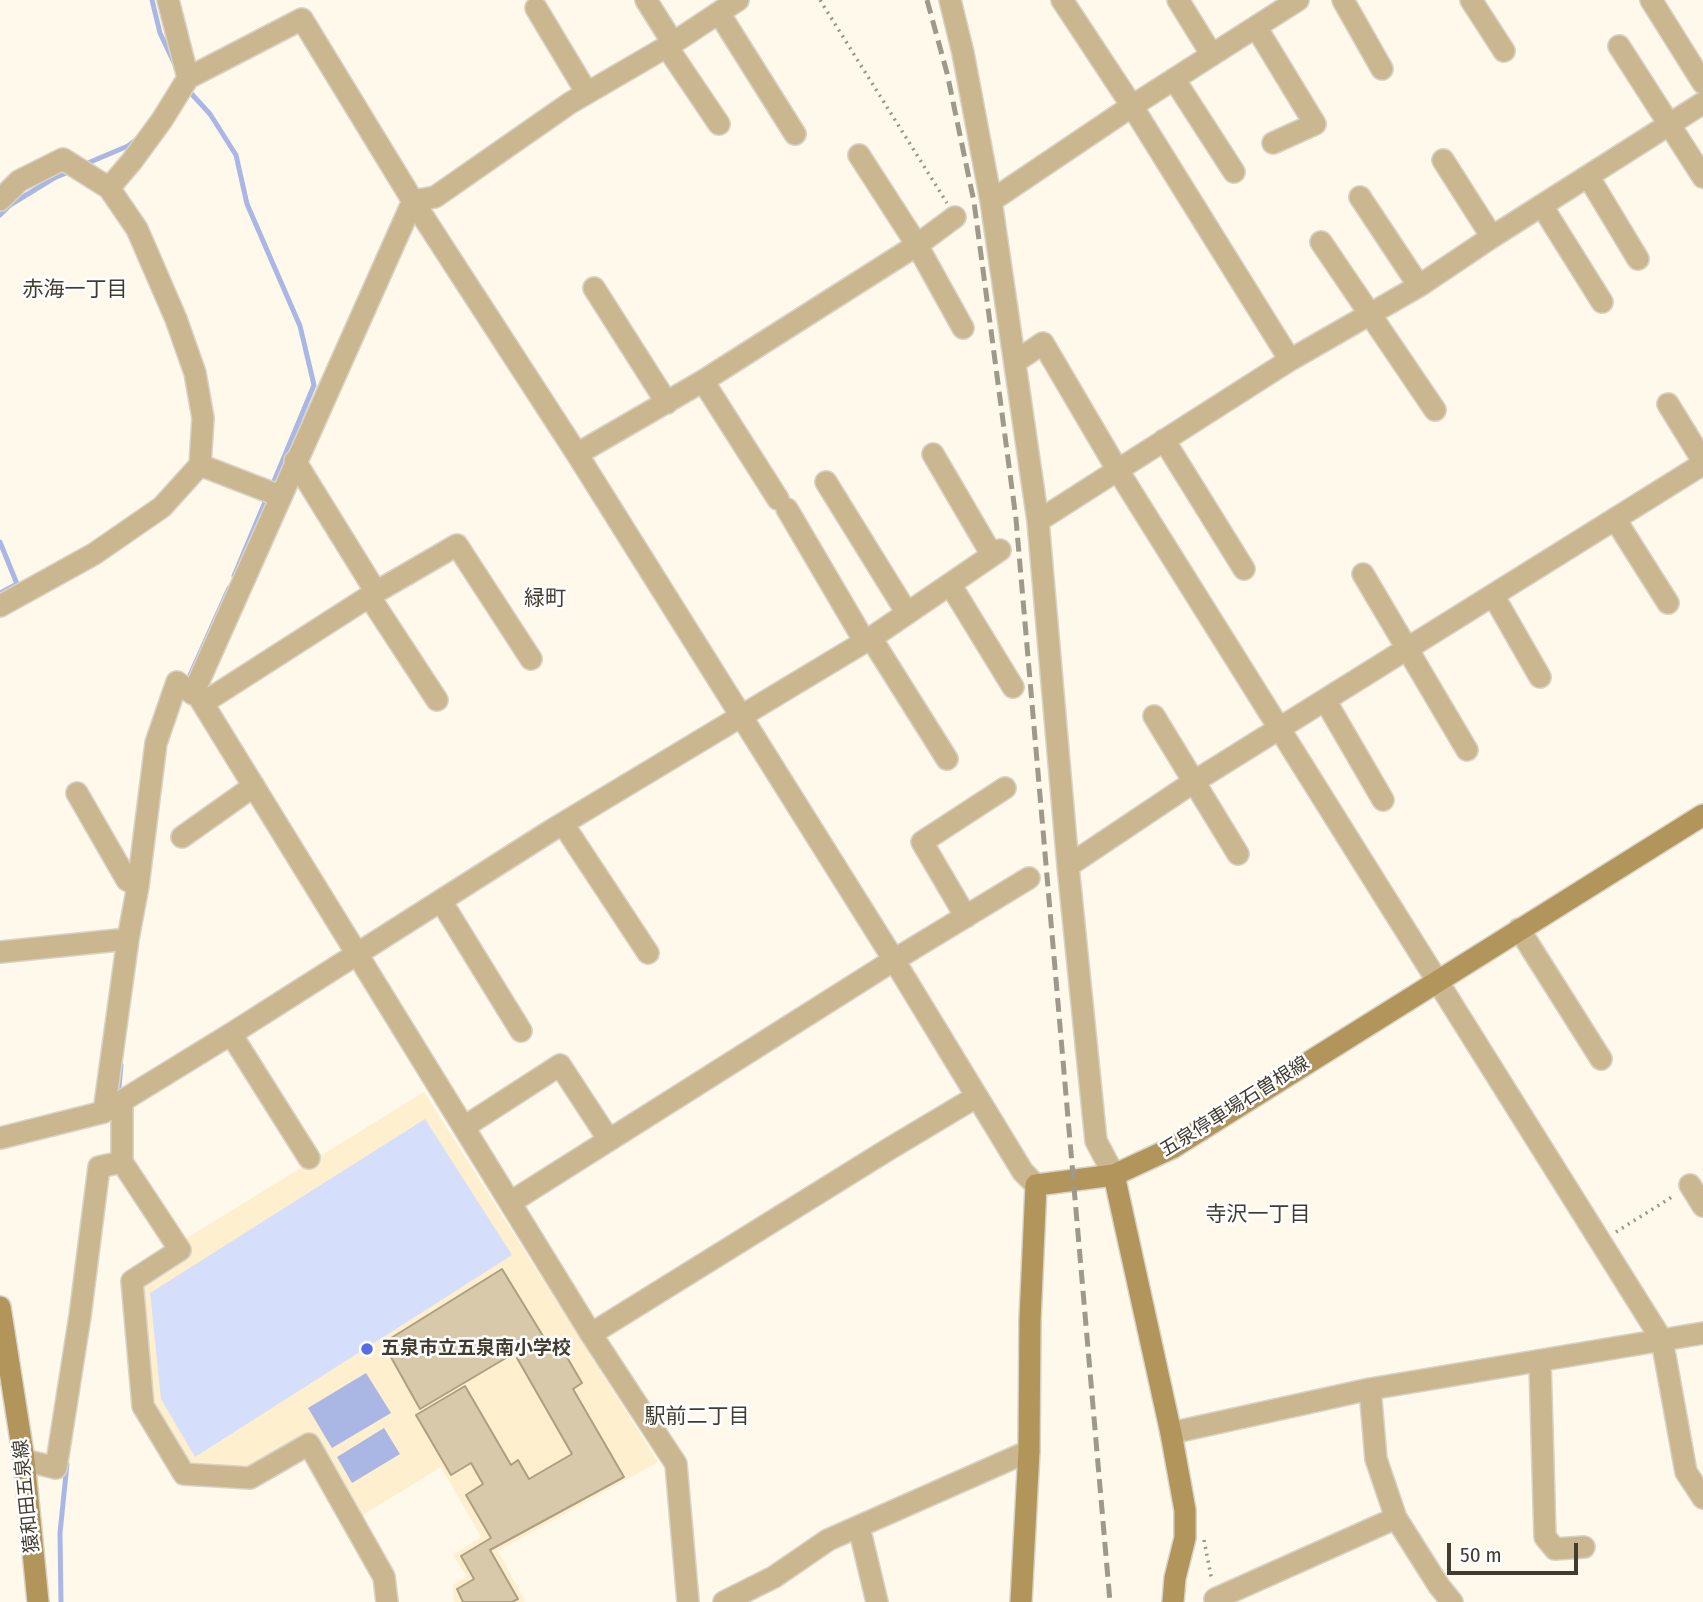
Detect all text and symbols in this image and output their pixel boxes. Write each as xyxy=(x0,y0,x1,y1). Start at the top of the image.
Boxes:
district label: 赤海一丁目 xyxy=(23,277,127,303)
district label: 緑町 xyxy=(524,586,566,612)
street label: 五泉停車場石曽根線 xyxy=(1156,1052,1314,1162)
district label: 寺沢一丁目 xyxy=(1206,1202,1310,1228)
place label: 五泉市立五泉南小学校 xyxy=(381,1338,571,1360)
marker: 五泉市立五泉南小学校 xyxy=(359,1341,375,1357)
district label: 駅前二丁目 xyxy=(645,1404,749,1430)
street label: 猿和田五泉線 xyxy=(10,1438,44,1554)
scale bar xyxy=(1451,1528,1582,1572)
text: 50 m xyxy=(1460,1542,1502,1568)

